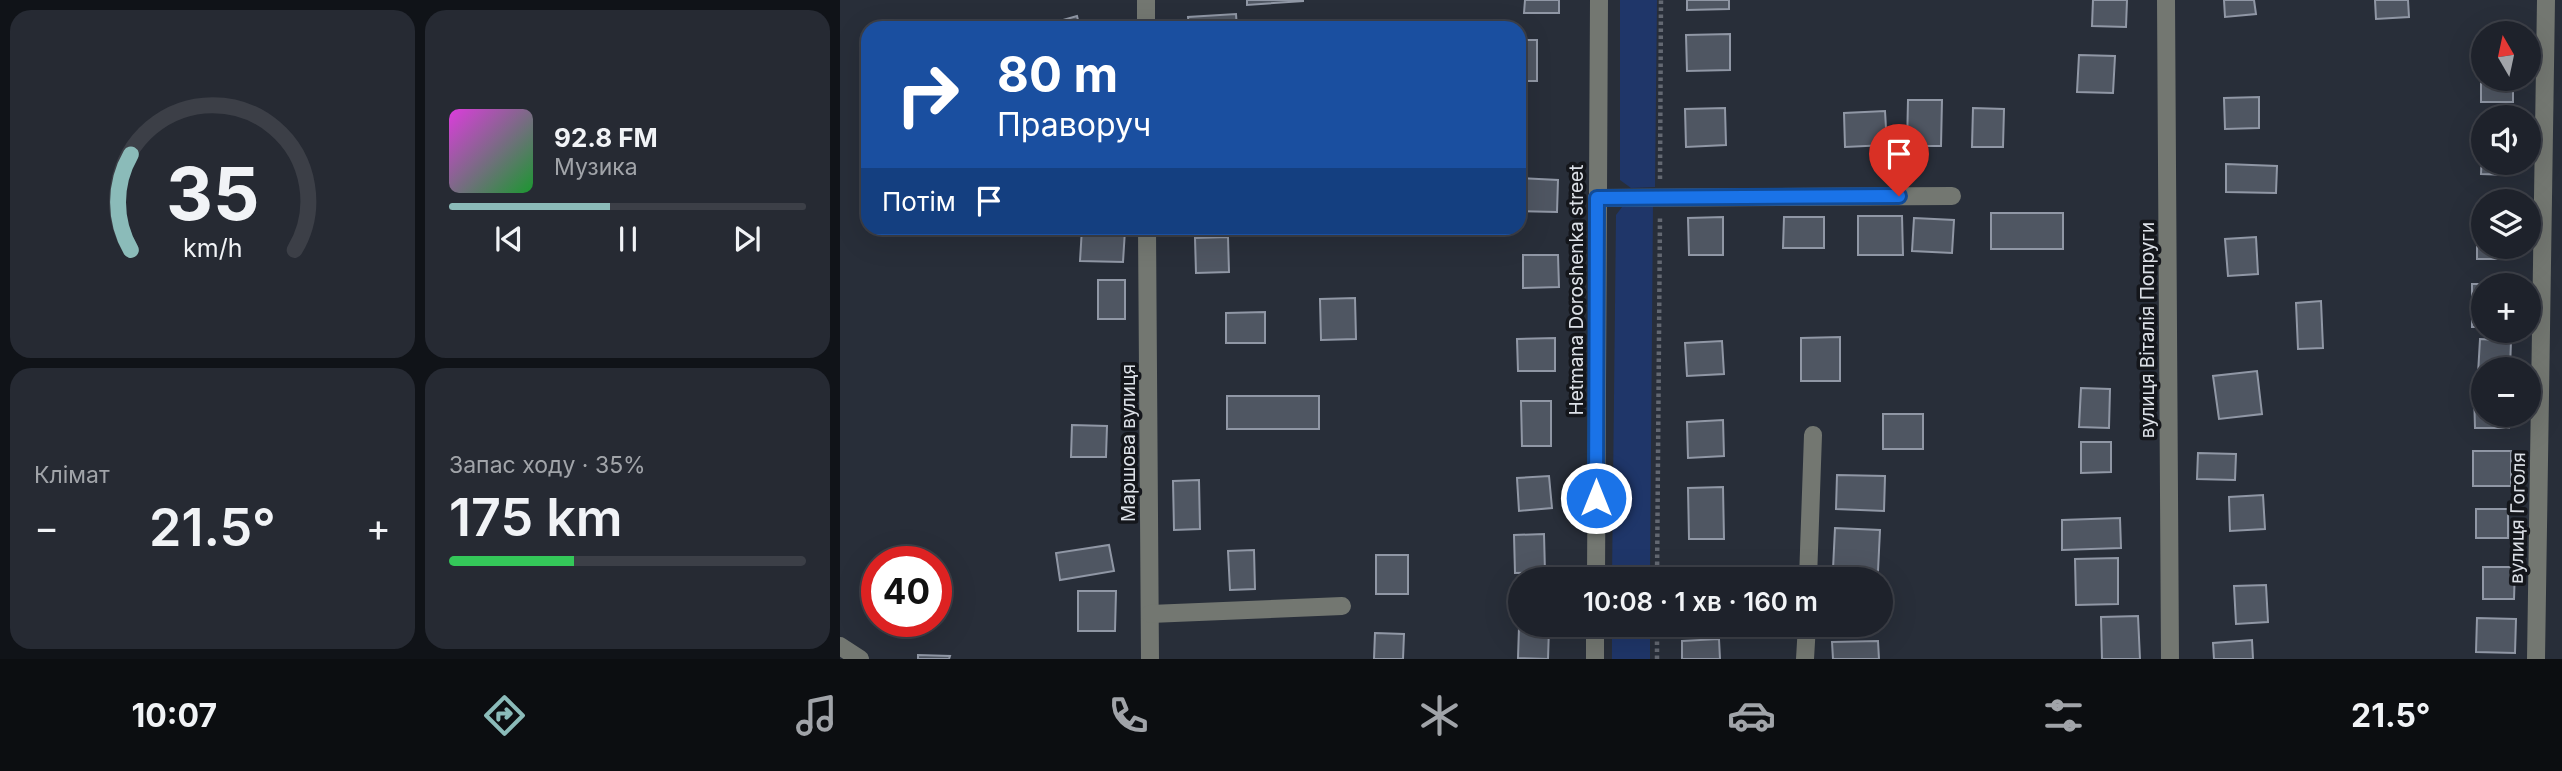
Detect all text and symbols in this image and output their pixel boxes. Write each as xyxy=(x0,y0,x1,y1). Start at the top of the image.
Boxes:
north arrow xyxy=(2471,21,2541,91)
map controls xyxy=(2471,21,2541,427)
text: 80 m xyxy=(997,45,1118,104)
icon: right xyxy=(882,49,973,140)
text: Праворуч xyxy=(997,105,1151,144)
button: sound xyxy=(2471,105,2541,175)
text: 92.8 FM xyxy=(554,122,658,153)
pin xyxy=(1869,124,1929,196)
icon: arrive xyxy=(1880,135,1918,173)
text: 35 xyxy=(166,149,259,238)
text: Музика xyxy=(554,153,638,181)
street label: Hetmana Doroshenka street xyxy=(1565,165,1588,415)
icon: arrive xyxy=(970,182,1008,220)
text: Потім xyxy=(882,186,956,217)
button: layers xyxy=(2471,189,2541,259)
icon: previous xyxy=(490,220,528,258)
icon: pause xyxy=(609,220,647,258)
icon: next xyxy=(728,220,766,258)
street label: вулиця Віталія Попруги xyxy=(2136,222,2159,438)
text: km/h xyxy=(183,233,242,263)
button: + xyxy=(2471,273,2541,343)
button: − xyxy=(2471,357,2541,427)
street label: Маршова вулиця xyxy=(1117,364,1140,522)
text: Запас ходу · 35% xyxy=(449,451,646,479)
street label: вулиця Гоголя xyxy=(2505,452,2530,584)
text: Клімат xyxy=(34,461,110,489)
position arrow xyxy=(1559,461,1633,535)
text: 175 km xyxy=(449,486,623,549)
text: 21.5° xyxy=(149,496,276,559)
text: − xyxy=(34,504,59,550)
text: + xyxy=(366,504,391,550)
speed limit sign: 40 xyxy=(861,546,952,637)
text: 10:08 · 1 хв · 160 m xyxy=(1583,586,1818,617)
icon: directions xyxy=(480,691,529,740)
icon: music xyxy=(792,691,841,740)
icon: phone xyxy=(1104,691,1153,740)
icon: climate xyxy=(1415,691,1464,740)
icon: car xyxy=(1727,691,1776,740)
icon: filters xyxy=(2039,691,2088,740)
text: 10:07 xyxy=(131,696,217,735)
text: 21.5° xyxy=(2351,696,2430,735)

